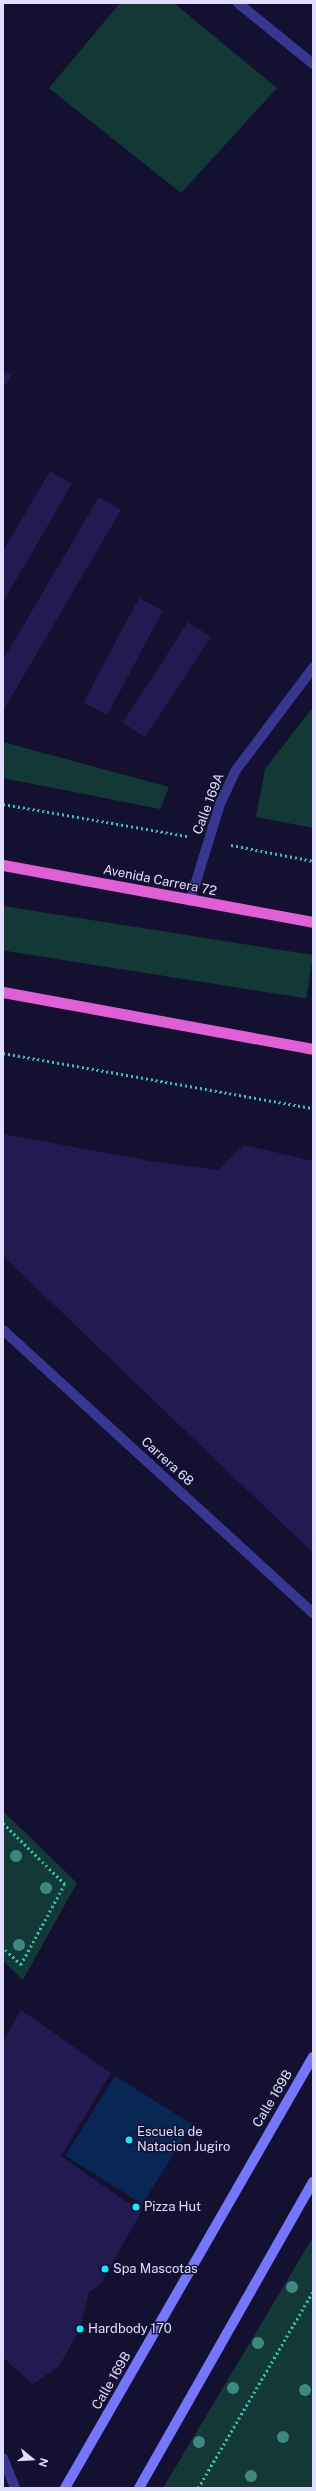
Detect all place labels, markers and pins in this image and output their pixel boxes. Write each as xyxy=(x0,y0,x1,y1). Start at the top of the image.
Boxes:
place label: Escuela de Natacion Jugiro xyxy=(137,2125,230,2156)
marker: Escuela de Natacion Jugiro xyxy=(124,2135,134,2145)
place label: Pizza Hut xyxy=(144,2199,201,2215)
marker: Pizza Hut xyxy=(131,2202,141,2212)
place label: Spa Mascotas xyxy=(113,2261,198,2277)
marker: Spa Mascotas xyxy=(100,2264,110,2274)
place label: Hardbody 170 xyxy=(88,2321,172,2337)
marker: Hardbody 170 xyxy=(75,2324,85,2334)

